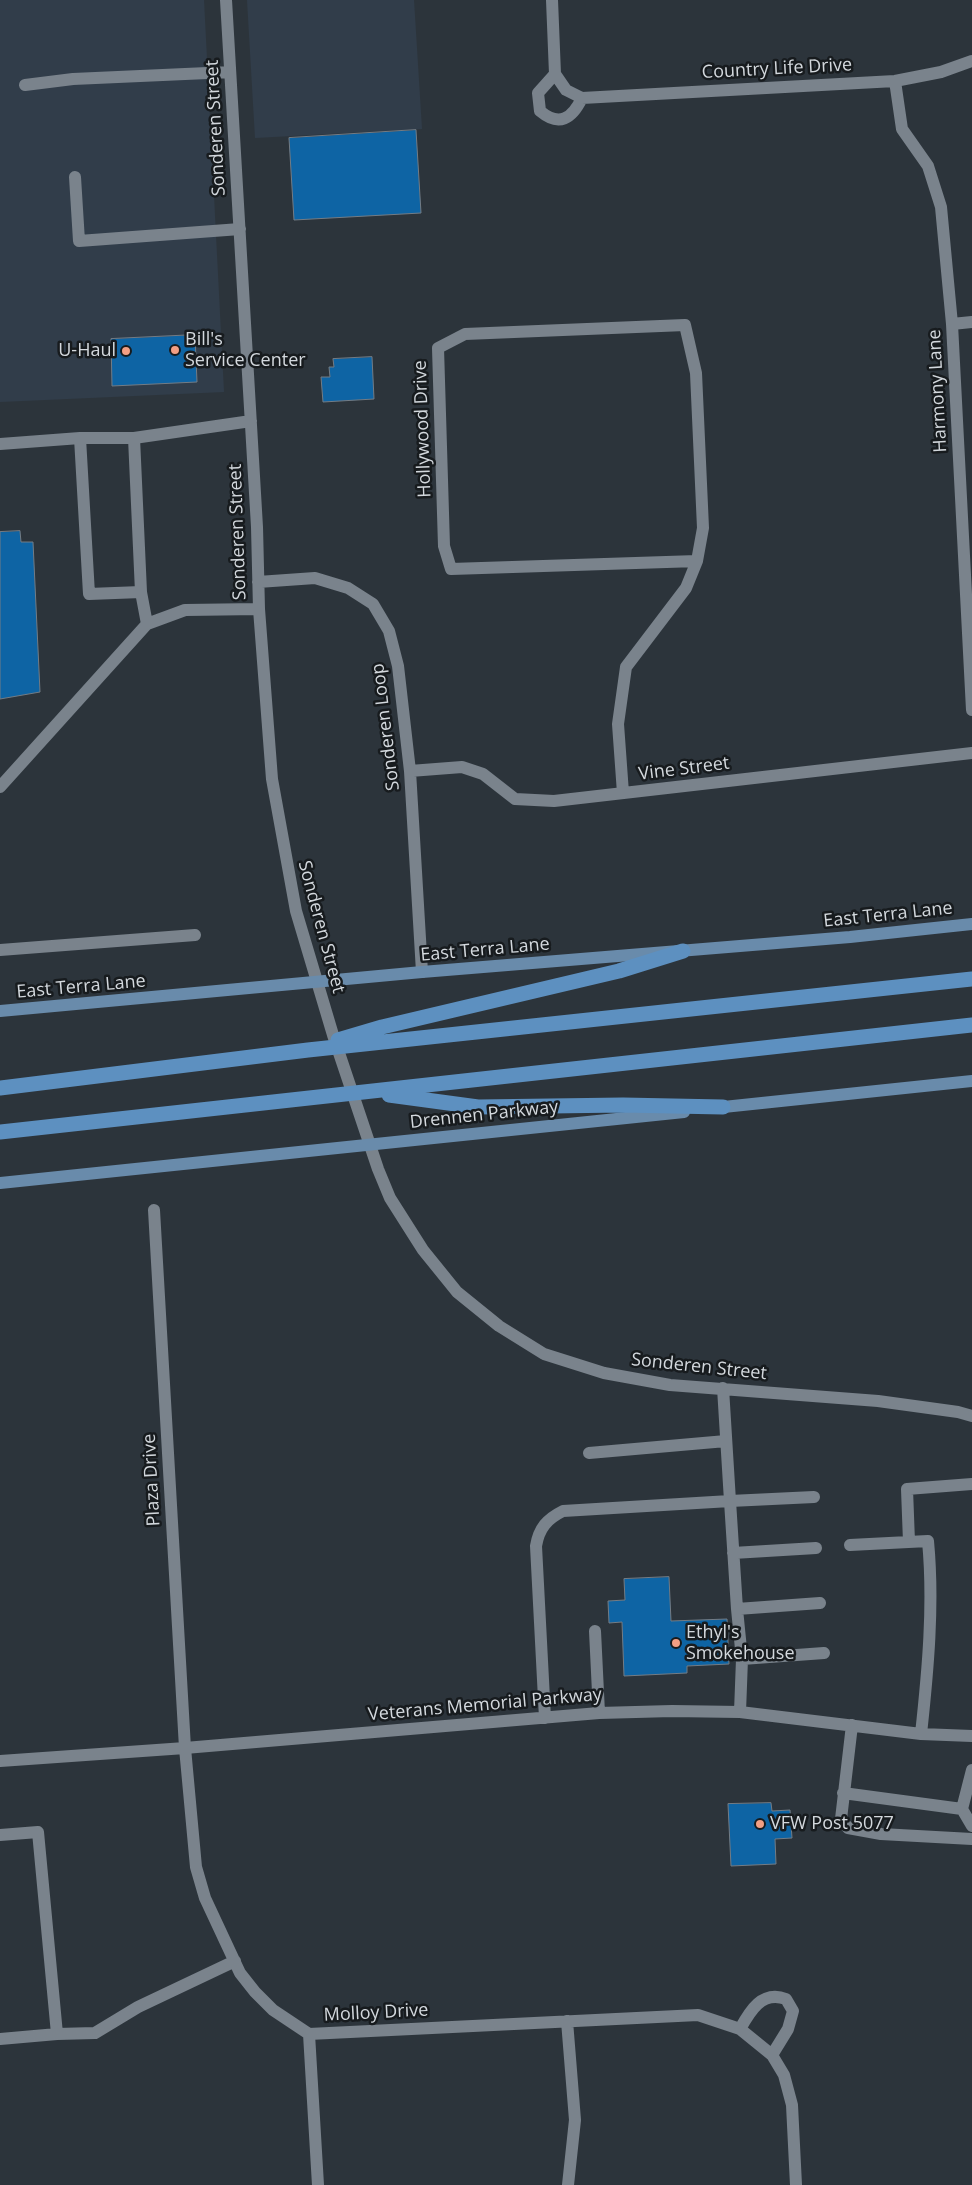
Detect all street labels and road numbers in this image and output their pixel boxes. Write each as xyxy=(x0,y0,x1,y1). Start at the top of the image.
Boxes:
street label: Country Life Drive xyxy=(701,54,853,84)
street label: Sonderen Street xyxy=(202,59,230,197)
street label: Harmony Lane xyxy=(924,329,952,453)
street label: Hollywood Drive xyxy=(410,360,436,498)
street label: Sonderen Street xyxy=(225,464,251,600)
street label: Sonderen Loop xyxy=(367,662,405,792)
street label: Vine Street xyxy=(637,753,731,785)
street label: Sonderen Street xyxy=(293,858,349,996)
street label: East Terra Lane xyxy=(822,897,954,933)
street label: East Terra Lane xyxy=(419,934,551,966)
street label: East Terra Lane xyxy=(15,971,147,1003)
street label: Drennen Parkway xyxy=(409,1096,559,1134)
street label: Sonderen Street xyxy=(630,1349,768,1385)
street label: Plaza Drive xyxy=(139,1433,165,1527)
street label: Veterans Memorial Parkway xyxy=(367,1684,603,1726)
street label: Molloy Drive xyxy=(323,1999,429,2027)

